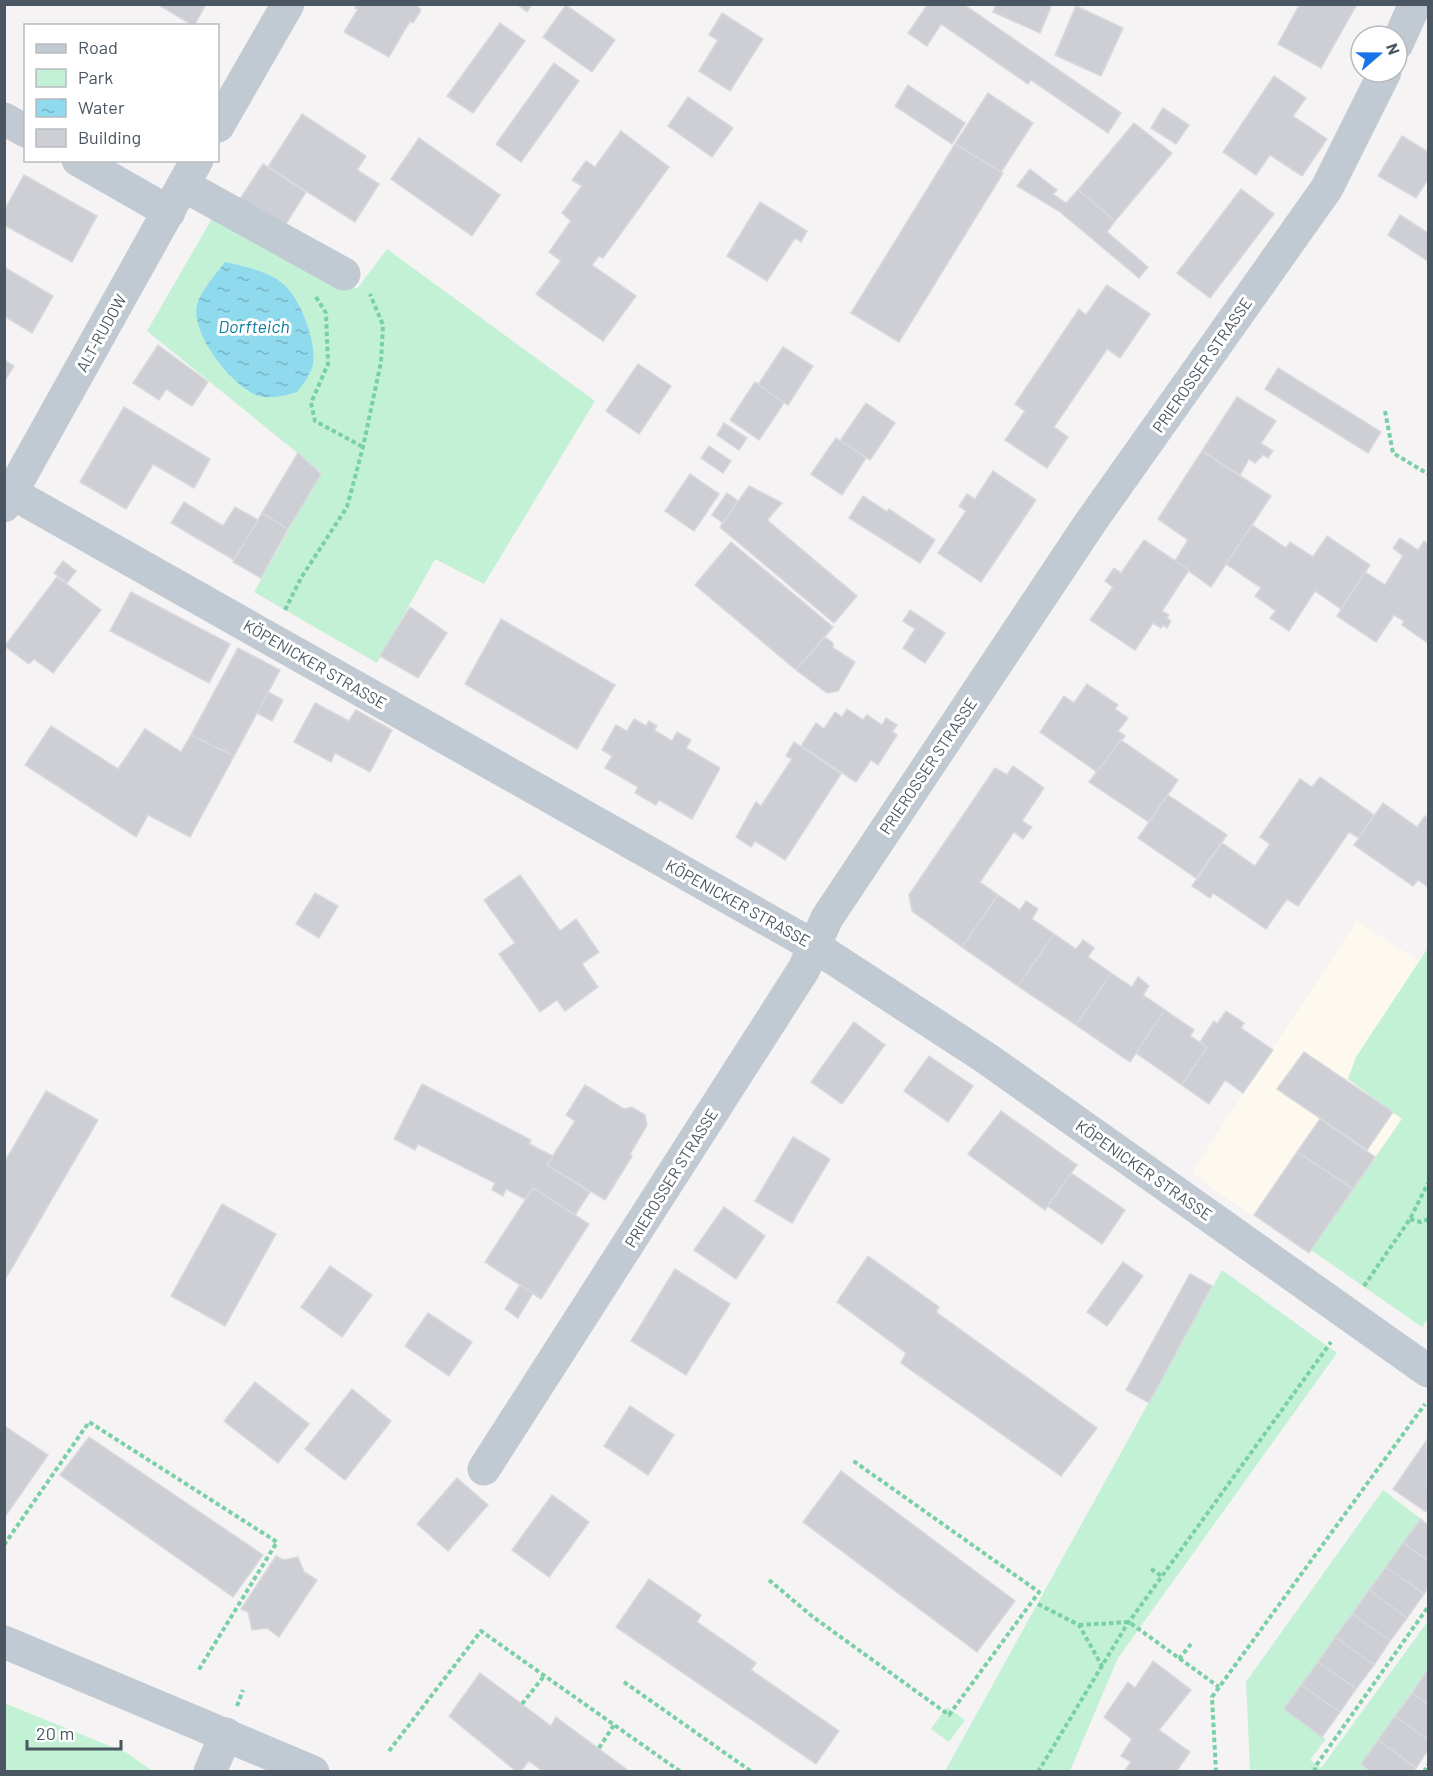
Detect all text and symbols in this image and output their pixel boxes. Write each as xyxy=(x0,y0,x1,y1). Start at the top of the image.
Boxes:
legend xyxy=(24,24,219,162)
north arrow xyxy=(1349,24,1409,84)
text: Road xyxy=(78,36,118,58)
text: N xyxy=(1383,40,1404,57)
text: Park xyxy=(78,66,113,88)
text: Water xyxy=(78,96,125,118)
text: Building xyxy=(78,126,141,148)
street label: ALT-RUDOW xyxy=(72,291,130,375)
street label: PRIEROSSER STRASSE xyxy=(1148,294,1255,436)
water label: Dorfteich xyxy=(218,315,290,337)
street label: KÖPENICKER STRASSE xyxy=(240,615,390,712)
street label: PRIEROSSER STRASSE xyxy=(875,694,980,837)
street label: KÖPENICKER STRASSE xyxy=(663,855,814,950)
street label: PRIEROSSER STRASSE xyxy=(620,1105,721,1251)
street label: KÖPENICKER STRASSE xyxy=(1073,1115,1216,1224)
scale bar xyxy=(27,1713,122,1751)
text: 20 m xyxy=(36,1722,74,1744)

